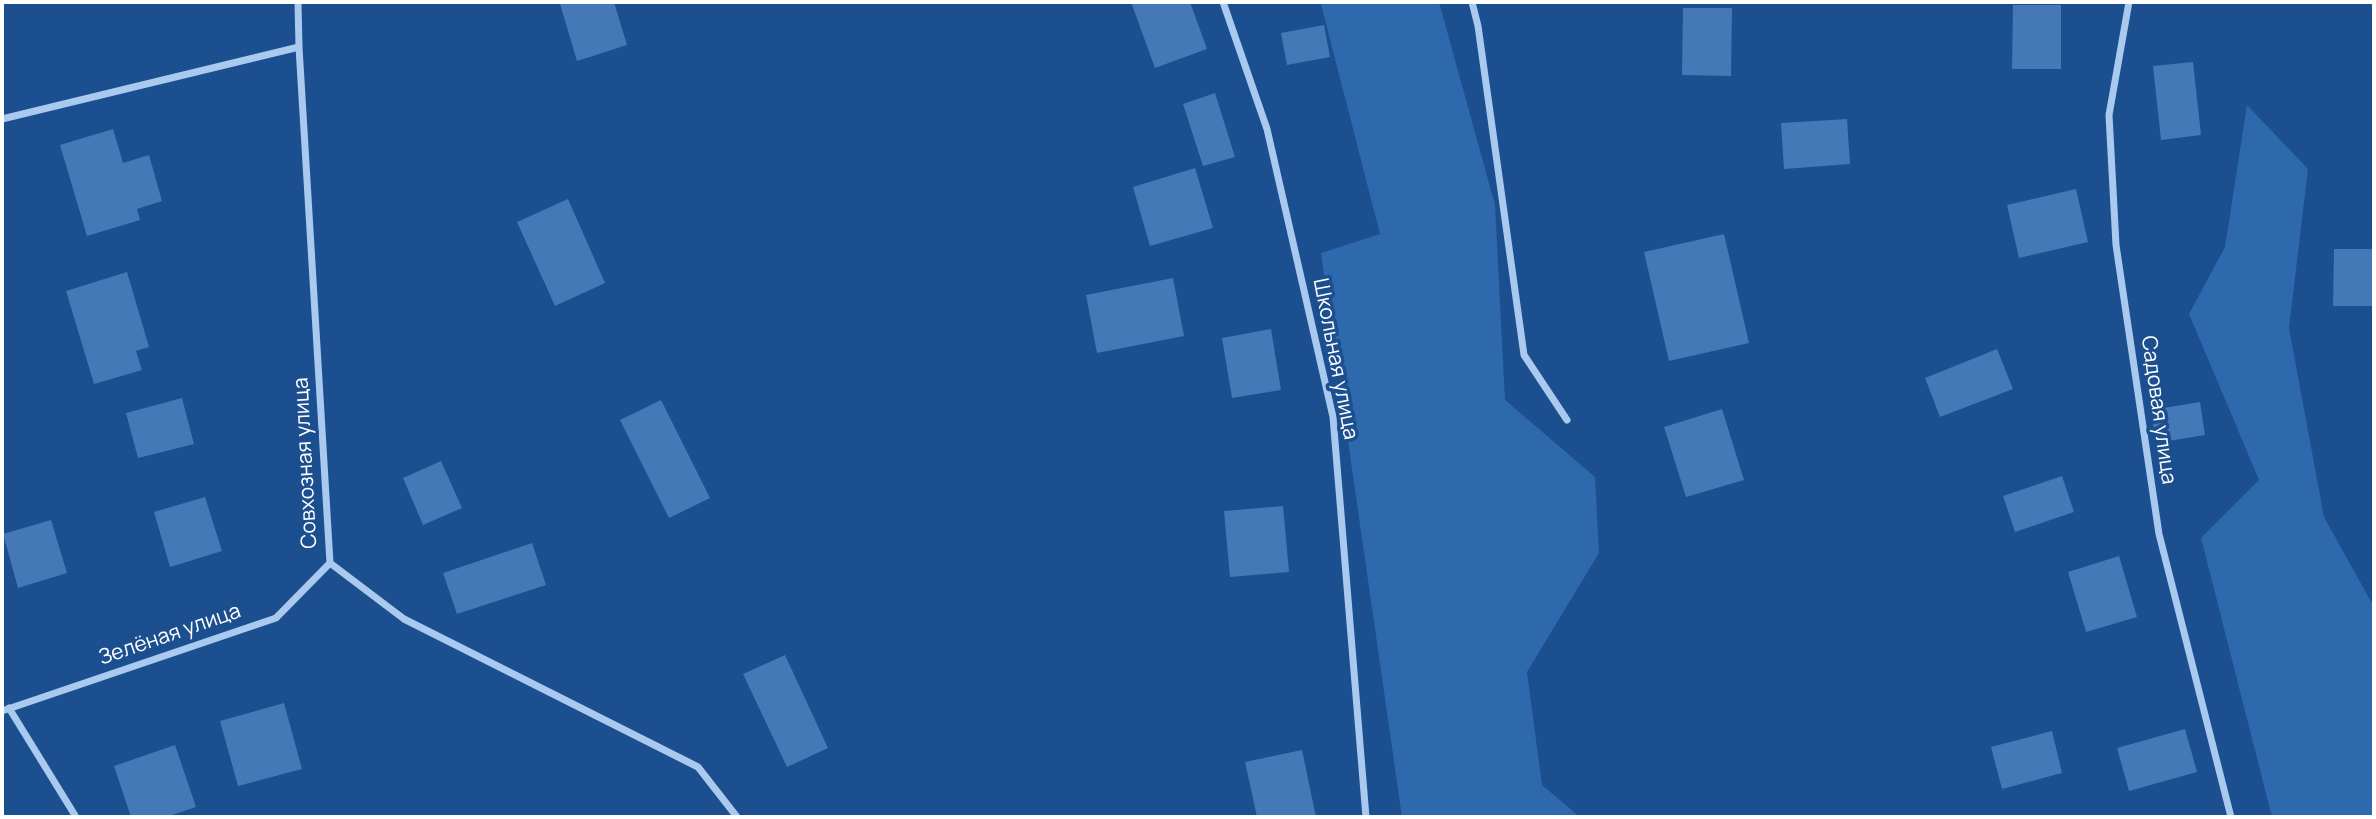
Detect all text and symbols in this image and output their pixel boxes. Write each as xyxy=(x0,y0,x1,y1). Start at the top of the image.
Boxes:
street label: Школьная улица xyxy=(1307,276,1363,442)
street label: Садовая улица xyxy=(2135,334,2181,486)
street label: Совхозная улица xyxy=(289,377,323,549)
street label: Зелёная улица xyxy=(96,599,244,671)

